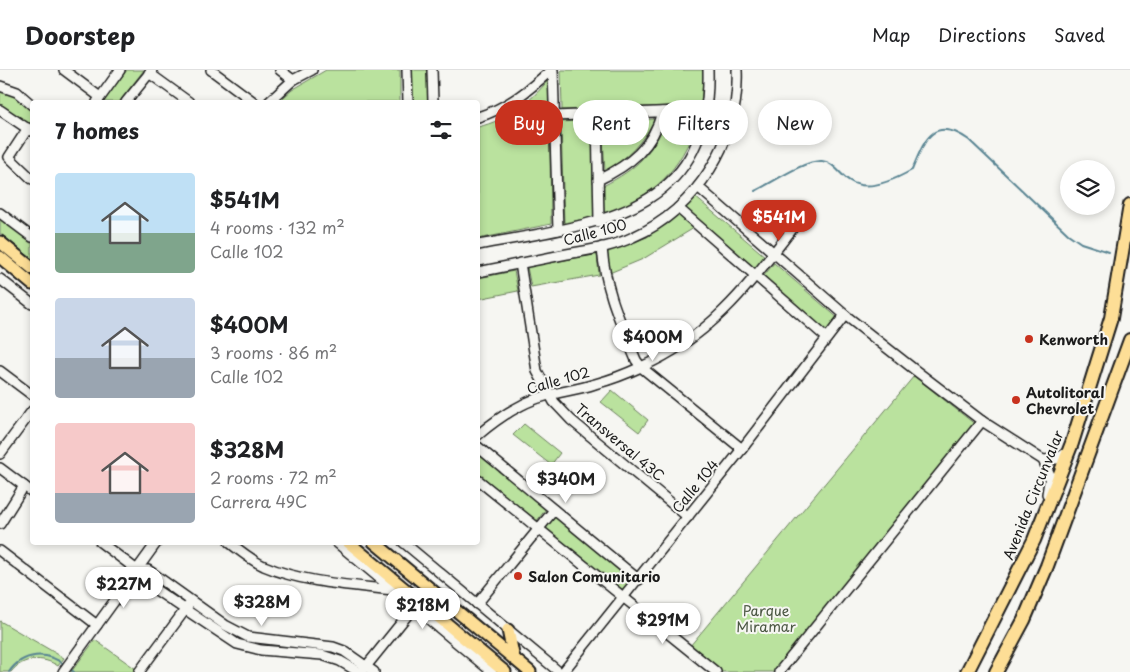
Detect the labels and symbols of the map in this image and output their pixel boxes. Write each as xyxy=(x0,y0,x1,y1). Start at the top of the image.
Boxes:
pin: $541M xyxy=(744,200,814,242)
street label: Calle 100 xyxy=(561,213,629,251)
pin: $400M xyxy=(618,320,688,362)
place label: Kenworth xyxy=(1039,329,1108,350)
marker: Kenworth xyxy=(1023,333,1035,345)
street label: Calle 102 xyxy=(524,361,592,399)
place label: Autolitoral Chevrolet xyxy=(1026,382,1105,419)
marker: Autolitoral Chevrolet xyxy=(1010,394,1022,406)
street label: Transversal 43C xyxy=(571,398,669,486)
street label: Avenida Circunvalar xyxy=(997,427,1069,563)
street label: Calle 104 xyxy=(667,455,723,517)
pin: $340M xyxy=(531,462,601,504)
pin: $227M xyxy=(89,566,159,609)
place label: Salon Comunitario xyxy=(528,566,660,587)
marker: Salon Comunitario xyxy=(512,570,524,582)
pin: $328M xyxy=(227,584,297,627)
pin: $218M xyxy=(388,588,458,630)
park label: Parque Miramar xyxy=(736,600,797,637)
pin: $291M xyxy=(628,602,698,645)

